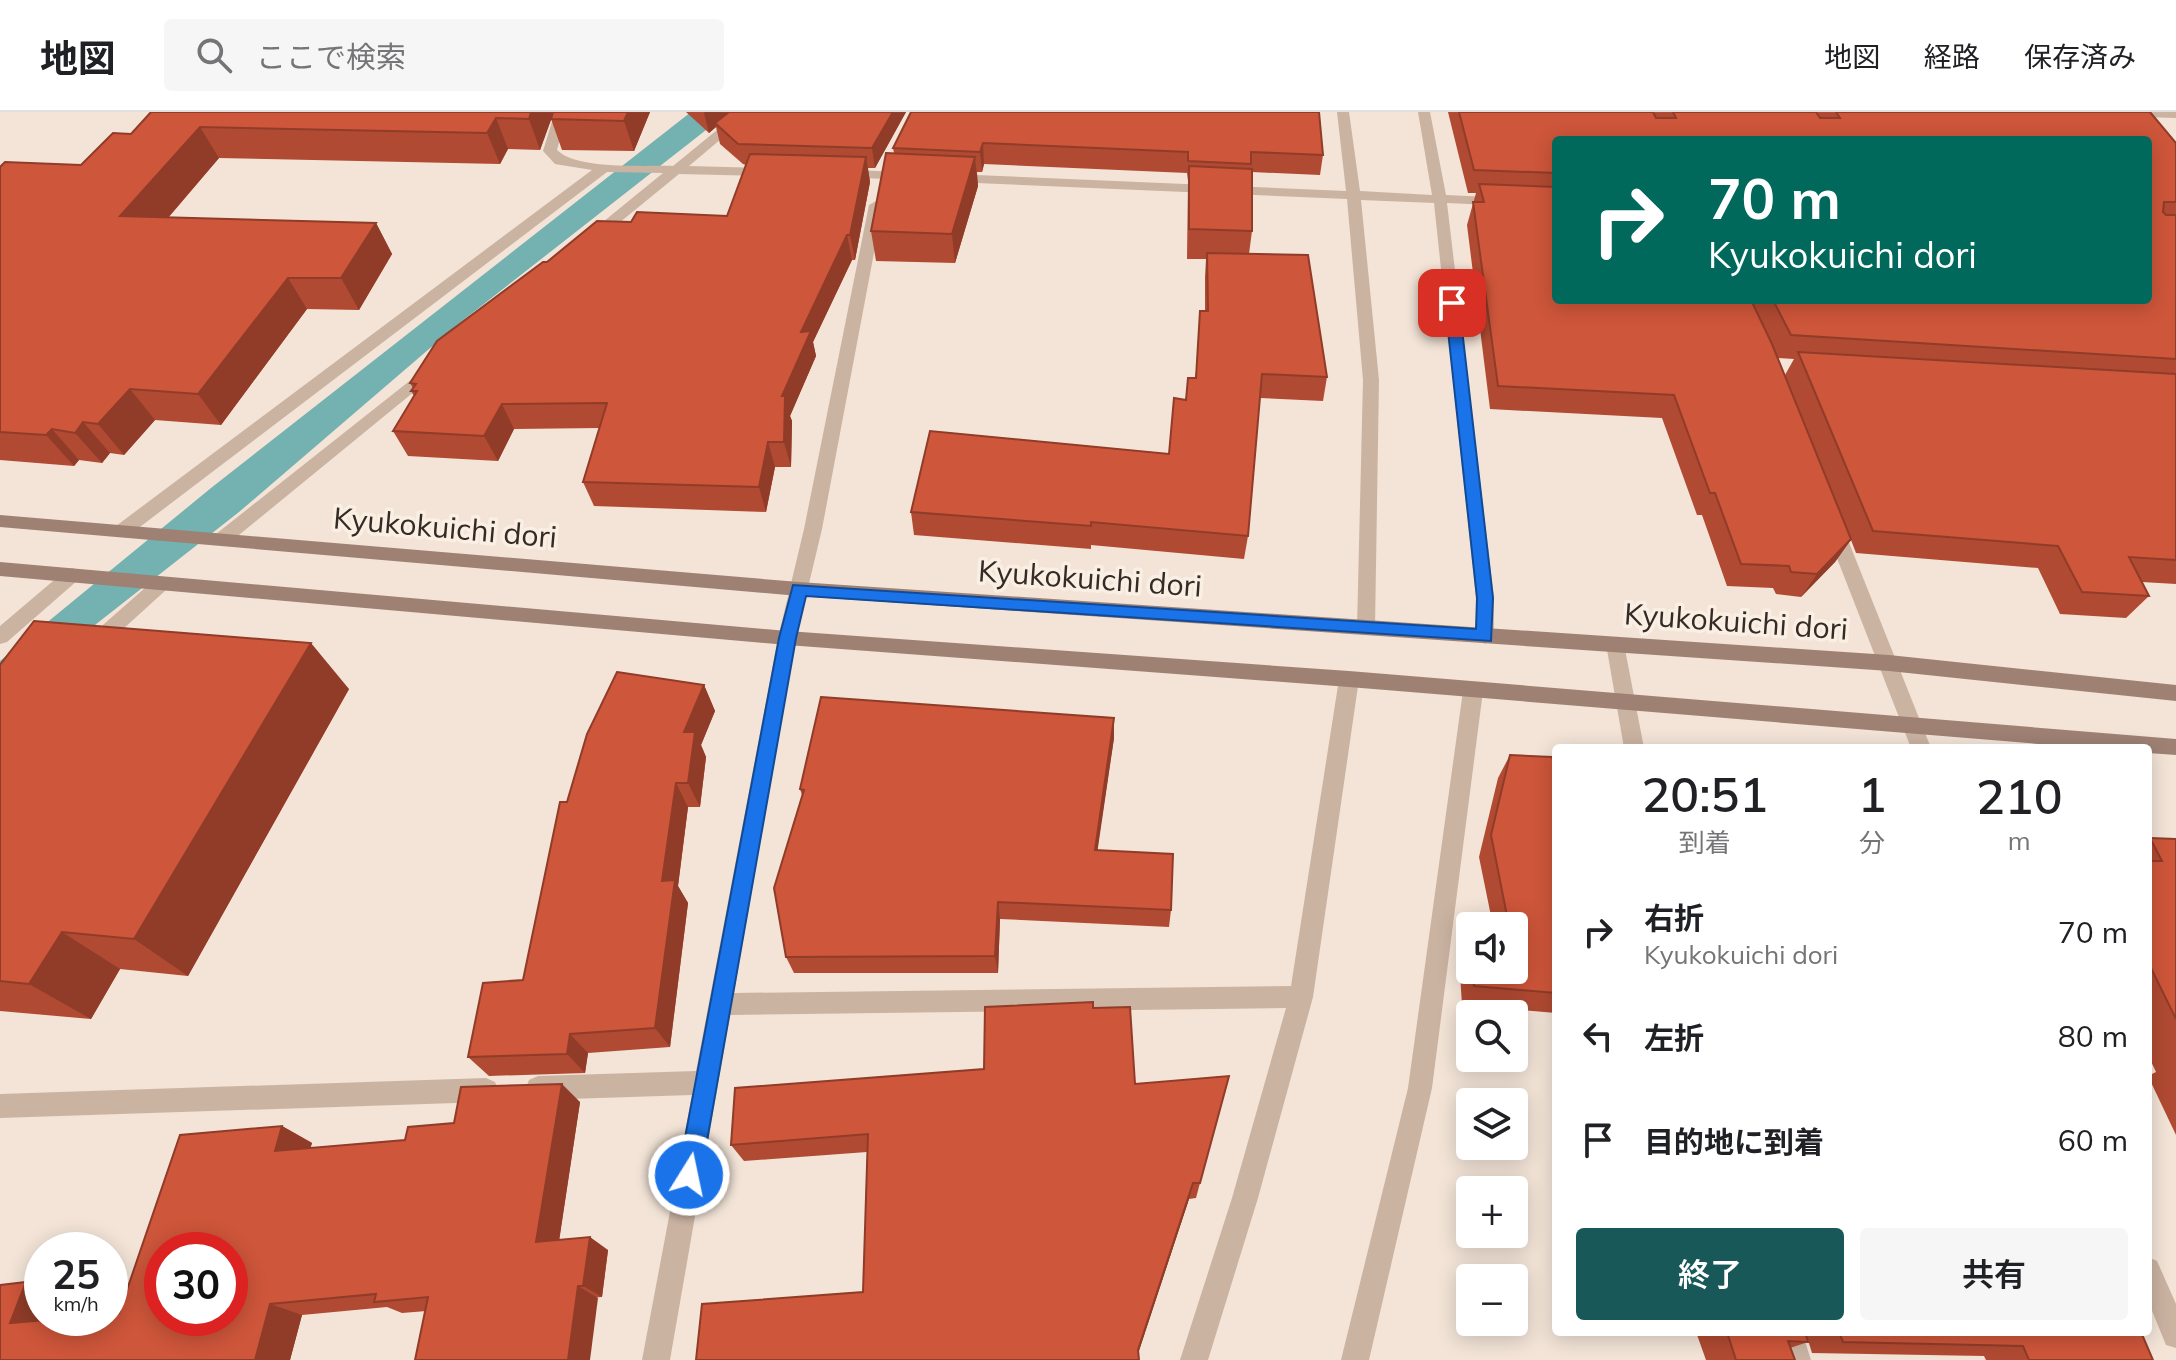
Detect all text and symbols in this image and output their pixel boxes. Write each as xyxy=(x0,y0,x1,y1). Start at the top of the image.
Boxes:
search box xyxy=(164,19,724,91)
icon: search xyxy=(192,33,236,77)
text: 地図 xyxy=(40,34,116,82)
text: ここで検索 xyxy=(256,38,406,76)
text: 地図 xyxy=(1824,39,1880,74)
text: 経路 xyxy=(1924,39,1980,74)
text: 保存済み xyxy=(2024,39,2136,74)
text: 70 m xyxy=(1708,163,1841,233)
icon: right xyxy=(1576,168,1680,272)
text: Kyukokuichi dori xyxy=(1708,232,1977,277)
pin xyxy=(1418,269,1486,337)
icon: arrive xyxy=(1430,281,1474,325)
street label: Kyukokuichi dori xyxy=(332,498,558,556)
street label: Kyukokuichi dori xyxy=(977,551,1203,605)
street label: Kyukokuichi dori xyxy=(1623,594,1849,648)
text: 20:51 xyxy=(1642,764,1768,824)
text: 1 xyxy=(1858,764,1886,824)
text: 210 xyxy=(1976,766,2062,826)
text: m xyxy=(2008,824,2031,857)
text: 到着 xyxy=(1679,826,1731,859)
text: 分 xyxy=(1859,826,1885,859)
text: 右折 xyxy=(1644,899,1704,937)
icon: right xyxy=(1576,910,1620,954)
map controls xyxy=(1456,912,1528,1336)
button: sound xyxy=(1456,912,1528,984)
text: 70 m xyxy=(2058,913,2128,951)
text: Kyukokuichi dori xyxy=(1644,938,1838,971)
button: search xyxy=(1456,1000,1528,1072)
icon: left xyxy=(1576,1014,1620,1058)
text: 80 m xyxy=(2058,1017,2128,1055)
text: 左折 xyxy=(1644,1019,1704,1057)
button: layers xyxy=(1456,1088,1528,1160)
icon: arrive xyxy=(1576,1118,1620,1162)
text: 60 m xyxy=(2058,1121,2128,1159)
text: 目的地に到着 xyxy=(1644,1123,1824,1161)
position arrow xyxy=(647,1133,731,1217)
button: + xyxy=(1456,1176,1528,1248)
button: 終了 xyxy=(1576,1228,1844,1320)
button: 共有 xyxy=(1860,1228,2128,1320)
speed limit sign: 30 xyxy=(144,1232,248,1336)
text: 25 xyxy=(52,1249,100,1299)
button: − xyxy=(1456,1264,1528,1336)
text: km/h xyxy=(53,1291,99,1316)

